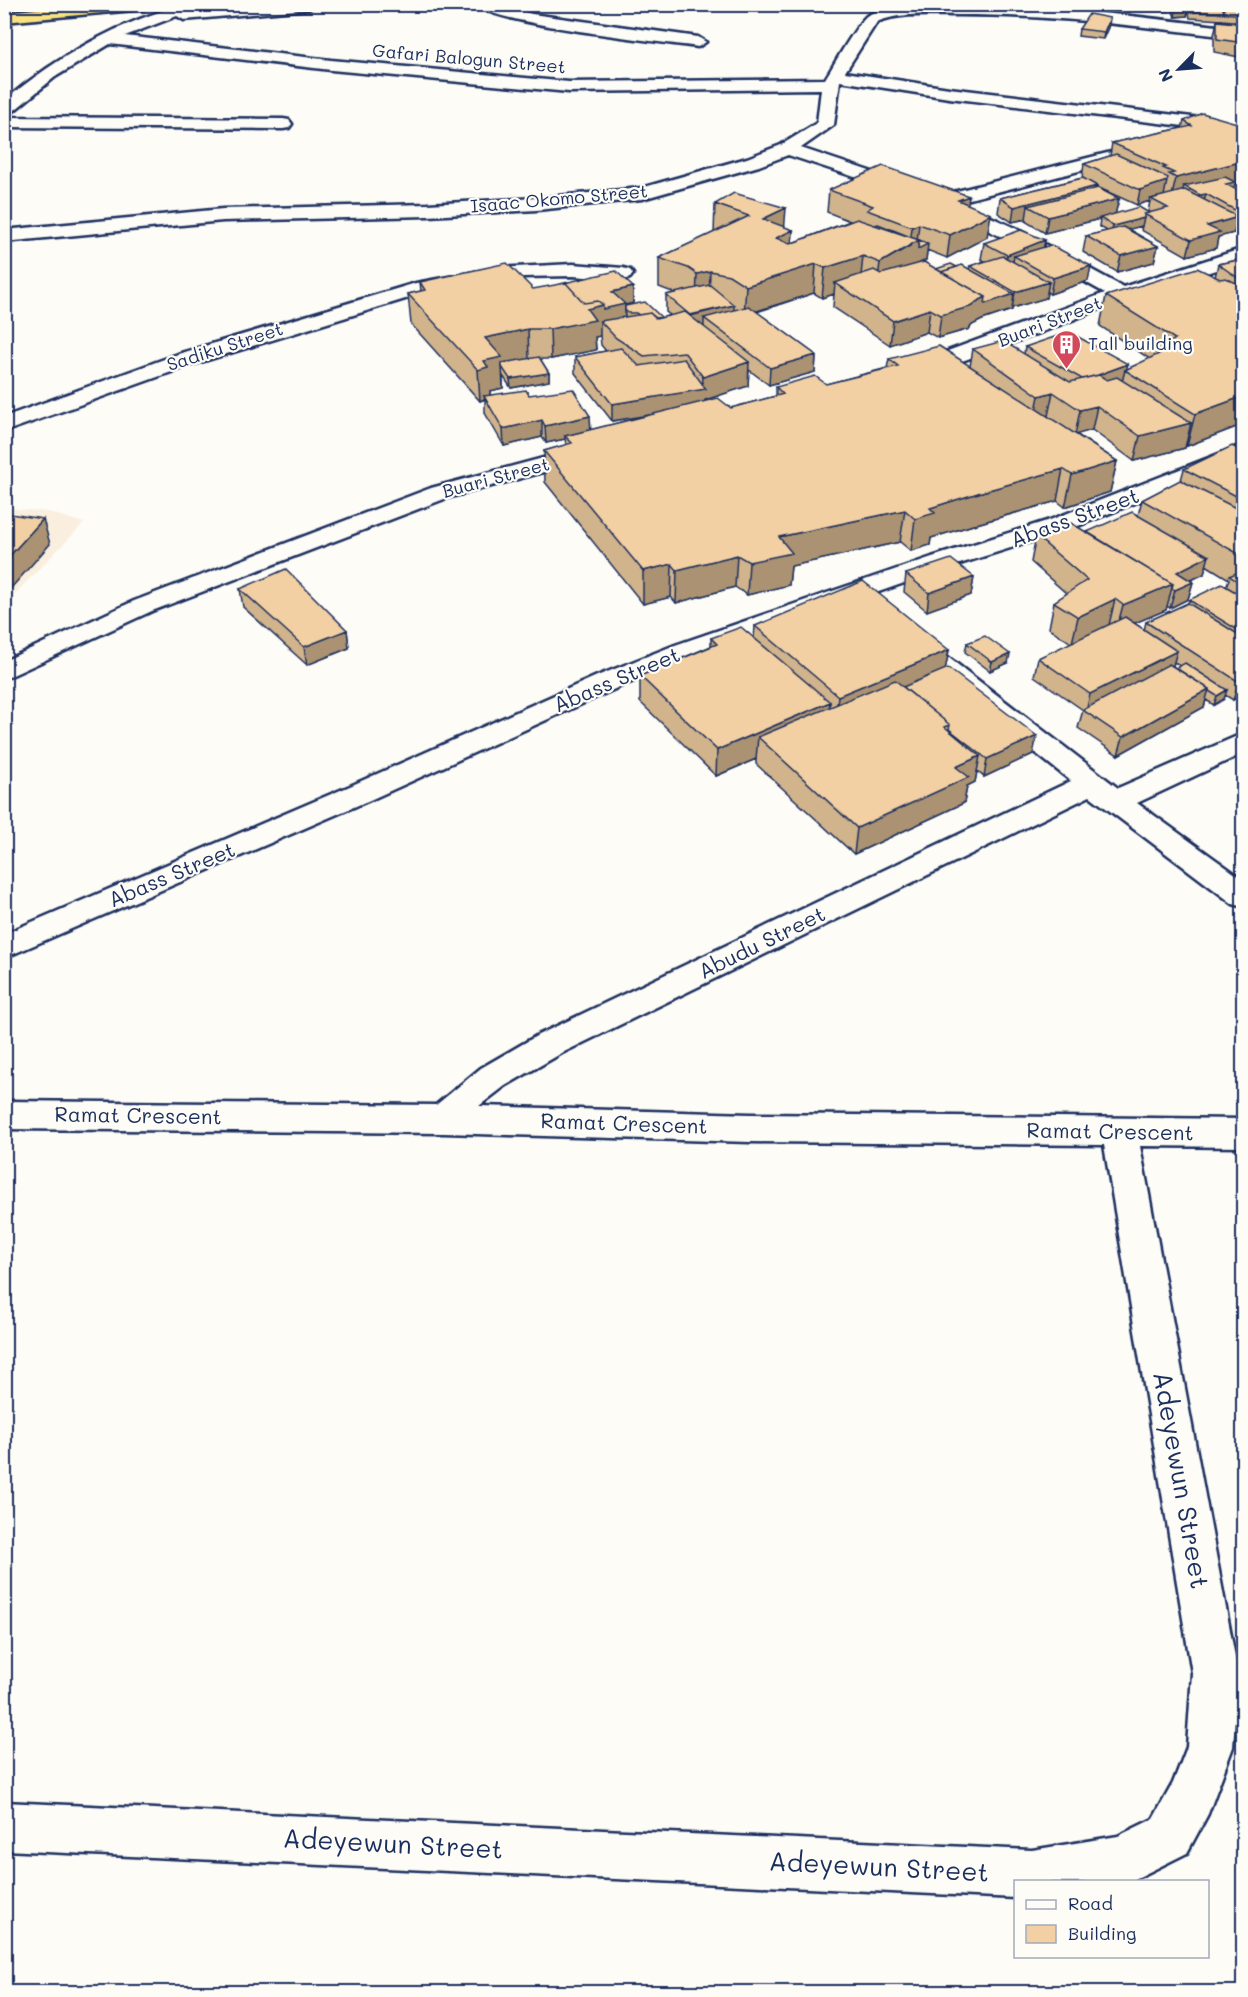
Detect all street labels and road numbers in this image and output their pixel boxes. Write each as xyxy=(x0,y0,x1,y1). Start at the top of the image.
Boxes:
street label: Gafari Balogun Street xyxy=(371,38,567,78)
street label: Isaac Okomo Street xyxy=(469,178,649,218)
street label: Buari Street xyxy=(994,290,1105,352)
street label: Sadiku Street xyxy=(164,316,286,376)
street label: Buari Street xyxy=(440,451,552,503)
street label: Abass Street xyxy=(1006,481,1143,552)
street label: Abass Street xyxy=(549,640,684,717)
street label: Abass Street xyxy=(104,835,239,912)
street label: Abudu Street xyxy=(694,899,829,984)
street label: Ramat Crescent xyxy=(54,1100,222,1129)
street label: Ramat Crescent xyxy=(540,1106,708,1139)
street label: Ramat Crescent xyxy=(1026,1116,1194,1145)
street label: Adeyewun Street xyxy=(1146,1368,1218,1591)
street label: Adeyewun Street xyxy=(282,1820,504,1866)
street label: Adeyewun Street xyxy=(768,1843,990,1889)

